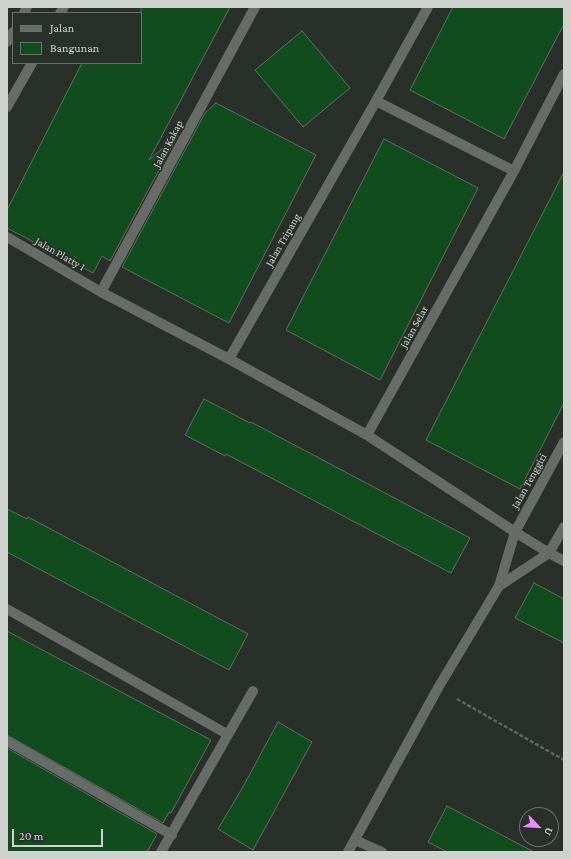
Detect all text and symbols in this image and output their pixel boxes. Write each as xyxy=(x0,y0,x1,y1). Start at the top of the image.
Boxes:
legend xyxy=(12,12,142,64)
text: Jalan xyxy=(50,21,74,35)
text: Bangunan xyxy=(50,41,99,55)
street label: Jalan Kakap xyxy=(150,118,186,170)
street label: Jalan Tripang xyxy=(262,211,304,269)
street label: Jalan Platty I xyxy=(33,234,87,274)
street label: Jalan Selar xyxy=(397,304,431,350)
street label: Jalan Tenggiri xyxy=(508,451,550,511)
north arrow xyxy=(519,807,559,847)
scale bar xyxy=(14,821,105,847)
text: U xyxy=(542,826,556,838)
text: 20 m xyxy=(19,829,43,843)

